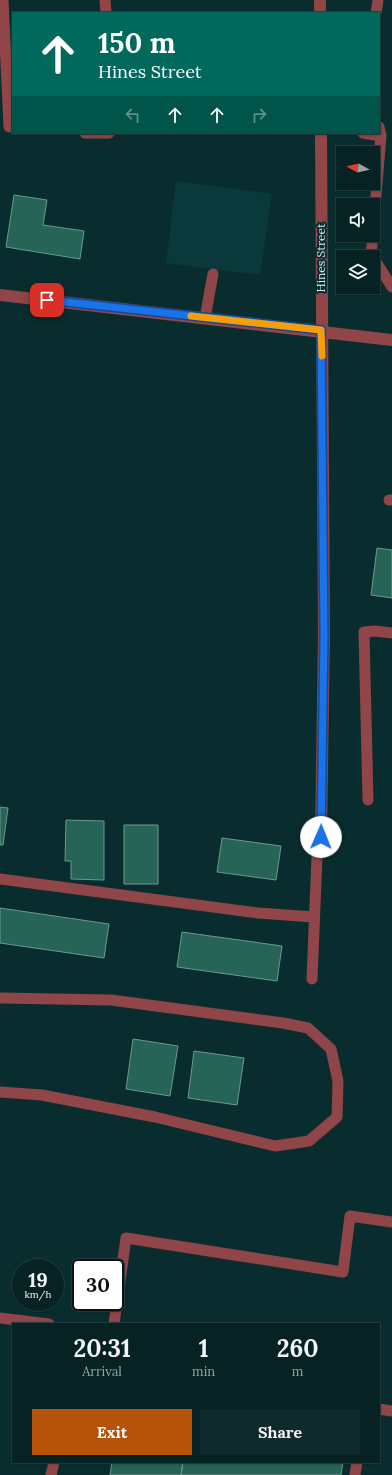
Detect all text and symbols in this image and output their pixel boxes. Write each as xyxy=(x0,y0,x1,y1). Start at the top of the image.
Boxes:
text: 150 m xyxy=(98,25,175,61)
icon: ahead xyxy=(32,28,84,80)
text: Hines Street xyxy=(98,60,202,83)
icon: left xyxy=(122,104,144,126)
icon: ahead xyxy=(164,104,186,126)
icon: ahead xyxy=(206,104,228,126)
icon: right xyxy=(248,104,270,126)
north arrow xyxy=(336,146,380,190)
map controls xyxy=(336,146,380,294)
button: sound xyxy=(336,198,380,242)
street label: Hines Street xyxy=(313,223,328,293)
button: layers xyxy=(336,250,380,294)
pin xyxy=(30,283,64,317)
icon: arrive xyxy=(36,289,58,311)
position arrow xyxy=(300,816,342,858)
speed limit sign: 30 xyxy=(72,1259,124,1311)
text: 19 xyxy=(28,1267,48,1292)
text: km/h xyxy=(24,1288,52,1301)
text: 20:31 xyxy=(73,1333,131,1364)
text: 1 xyxy=(199,1333,209,1364)
text: 260 xyxy=(277,1333,319,1364)
text: Arrival xyxy=(82,1363,122,1380)
text: min xyxy=(192,1363,215,1380)
text: m xyxy=(292,1363,303,1380)
button: Exit xyxy=(32,1409,192,1455)
button: Share xyxy=(200,1409,360,1455)

